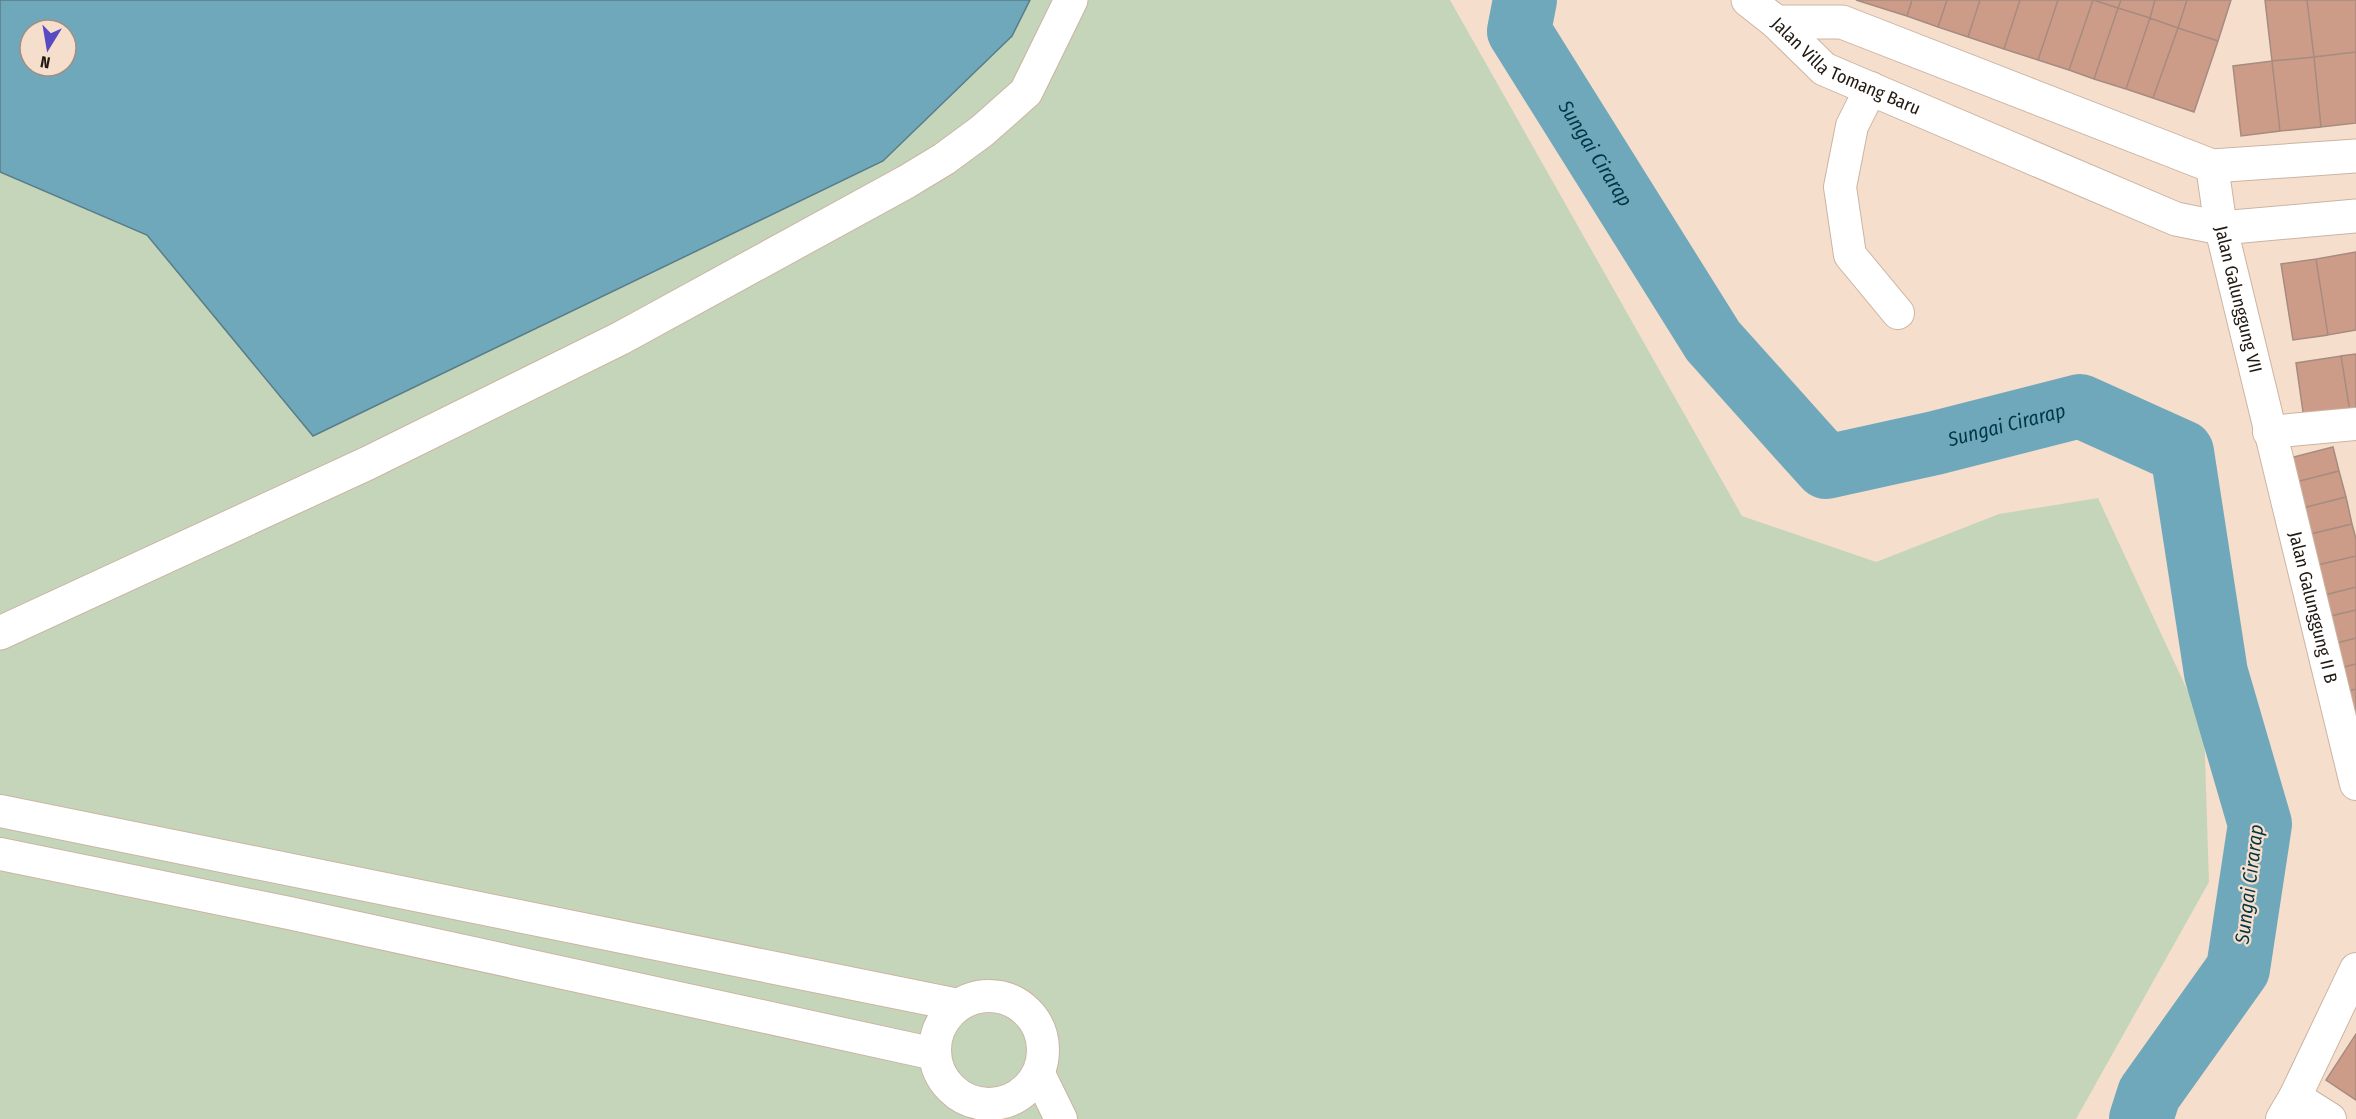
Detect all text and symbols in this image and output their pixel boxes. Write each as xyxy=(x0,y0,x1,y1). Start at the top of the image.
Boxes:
street label: Jalan Villa Tomang Baru xyxy=(1767,13,1924,120)
north arrow xyxy=(18,18,78,78)
text: N xyxy=(39,52,52,72)
water label: Sungai Cirarap xyxy=(1553,95,1638,211)
street label: Jalan Galunggung VII xyxy=(2210,224,2267,375)
water label: Sungai Cirarap xyxy=(1944,398,2068,451)
street label: Jalan Galunggung II B xyxy=(2284,529,2342,686)
water label: Sungai Cirarap xyxy=(2230,823,2268,946)

